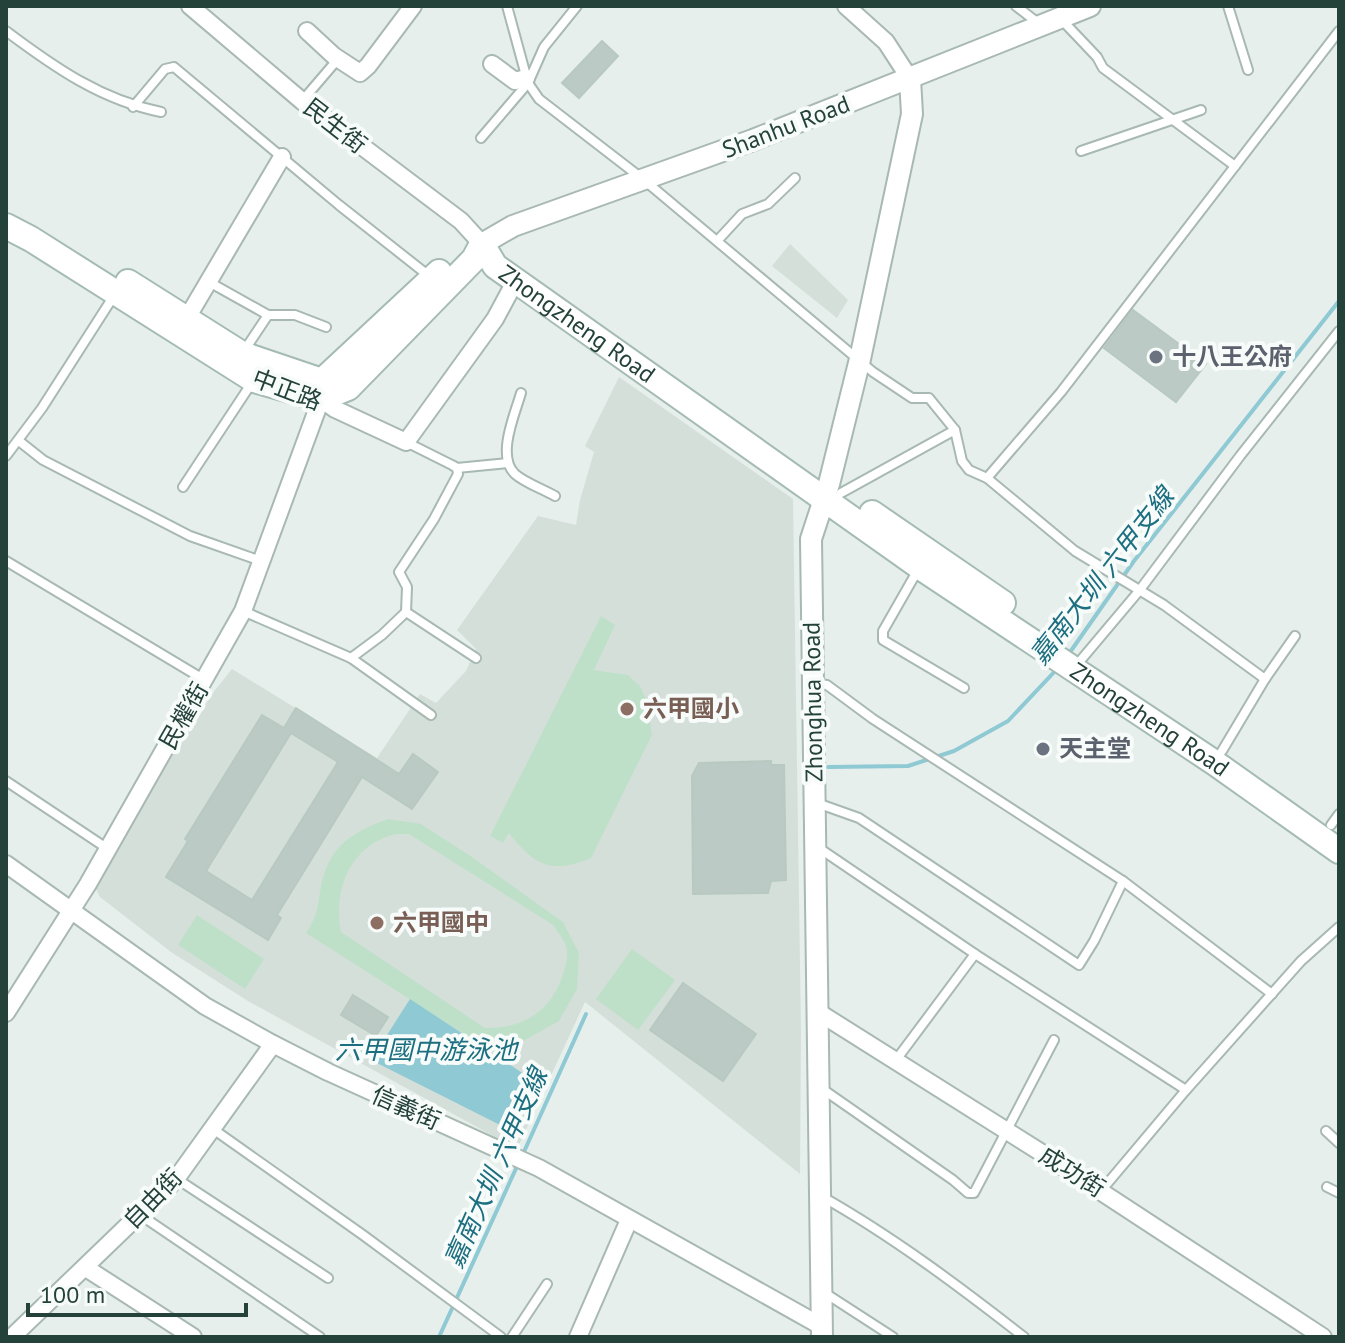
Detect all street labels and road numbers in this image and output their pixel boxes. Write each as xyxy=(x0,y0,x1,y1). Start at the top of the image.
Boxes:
street label: Shanhu Road xyxy=(718,88,854,165)
street label: 民生街 xyxy=(297,91,373,160)
street label: Zhongzheng Road xyxy=(493,258,662,390)
street label: 中正路 xyxy=(248,362,326,417)
street label: Zhonghua Road xyxy=(796,622,829,782)
street label: Zhongzheng Road xyxy=(1064,655,1235,783)
street label: 民權街 xyxy=(152,677,215,755)
street label: 信義街 xyxy=(367,1079,445,1136)
street label: 成功街 xyxy=(1034,1139,1111,1204)
street label: 自由街 xyxy=(116,1162,189,1235)

